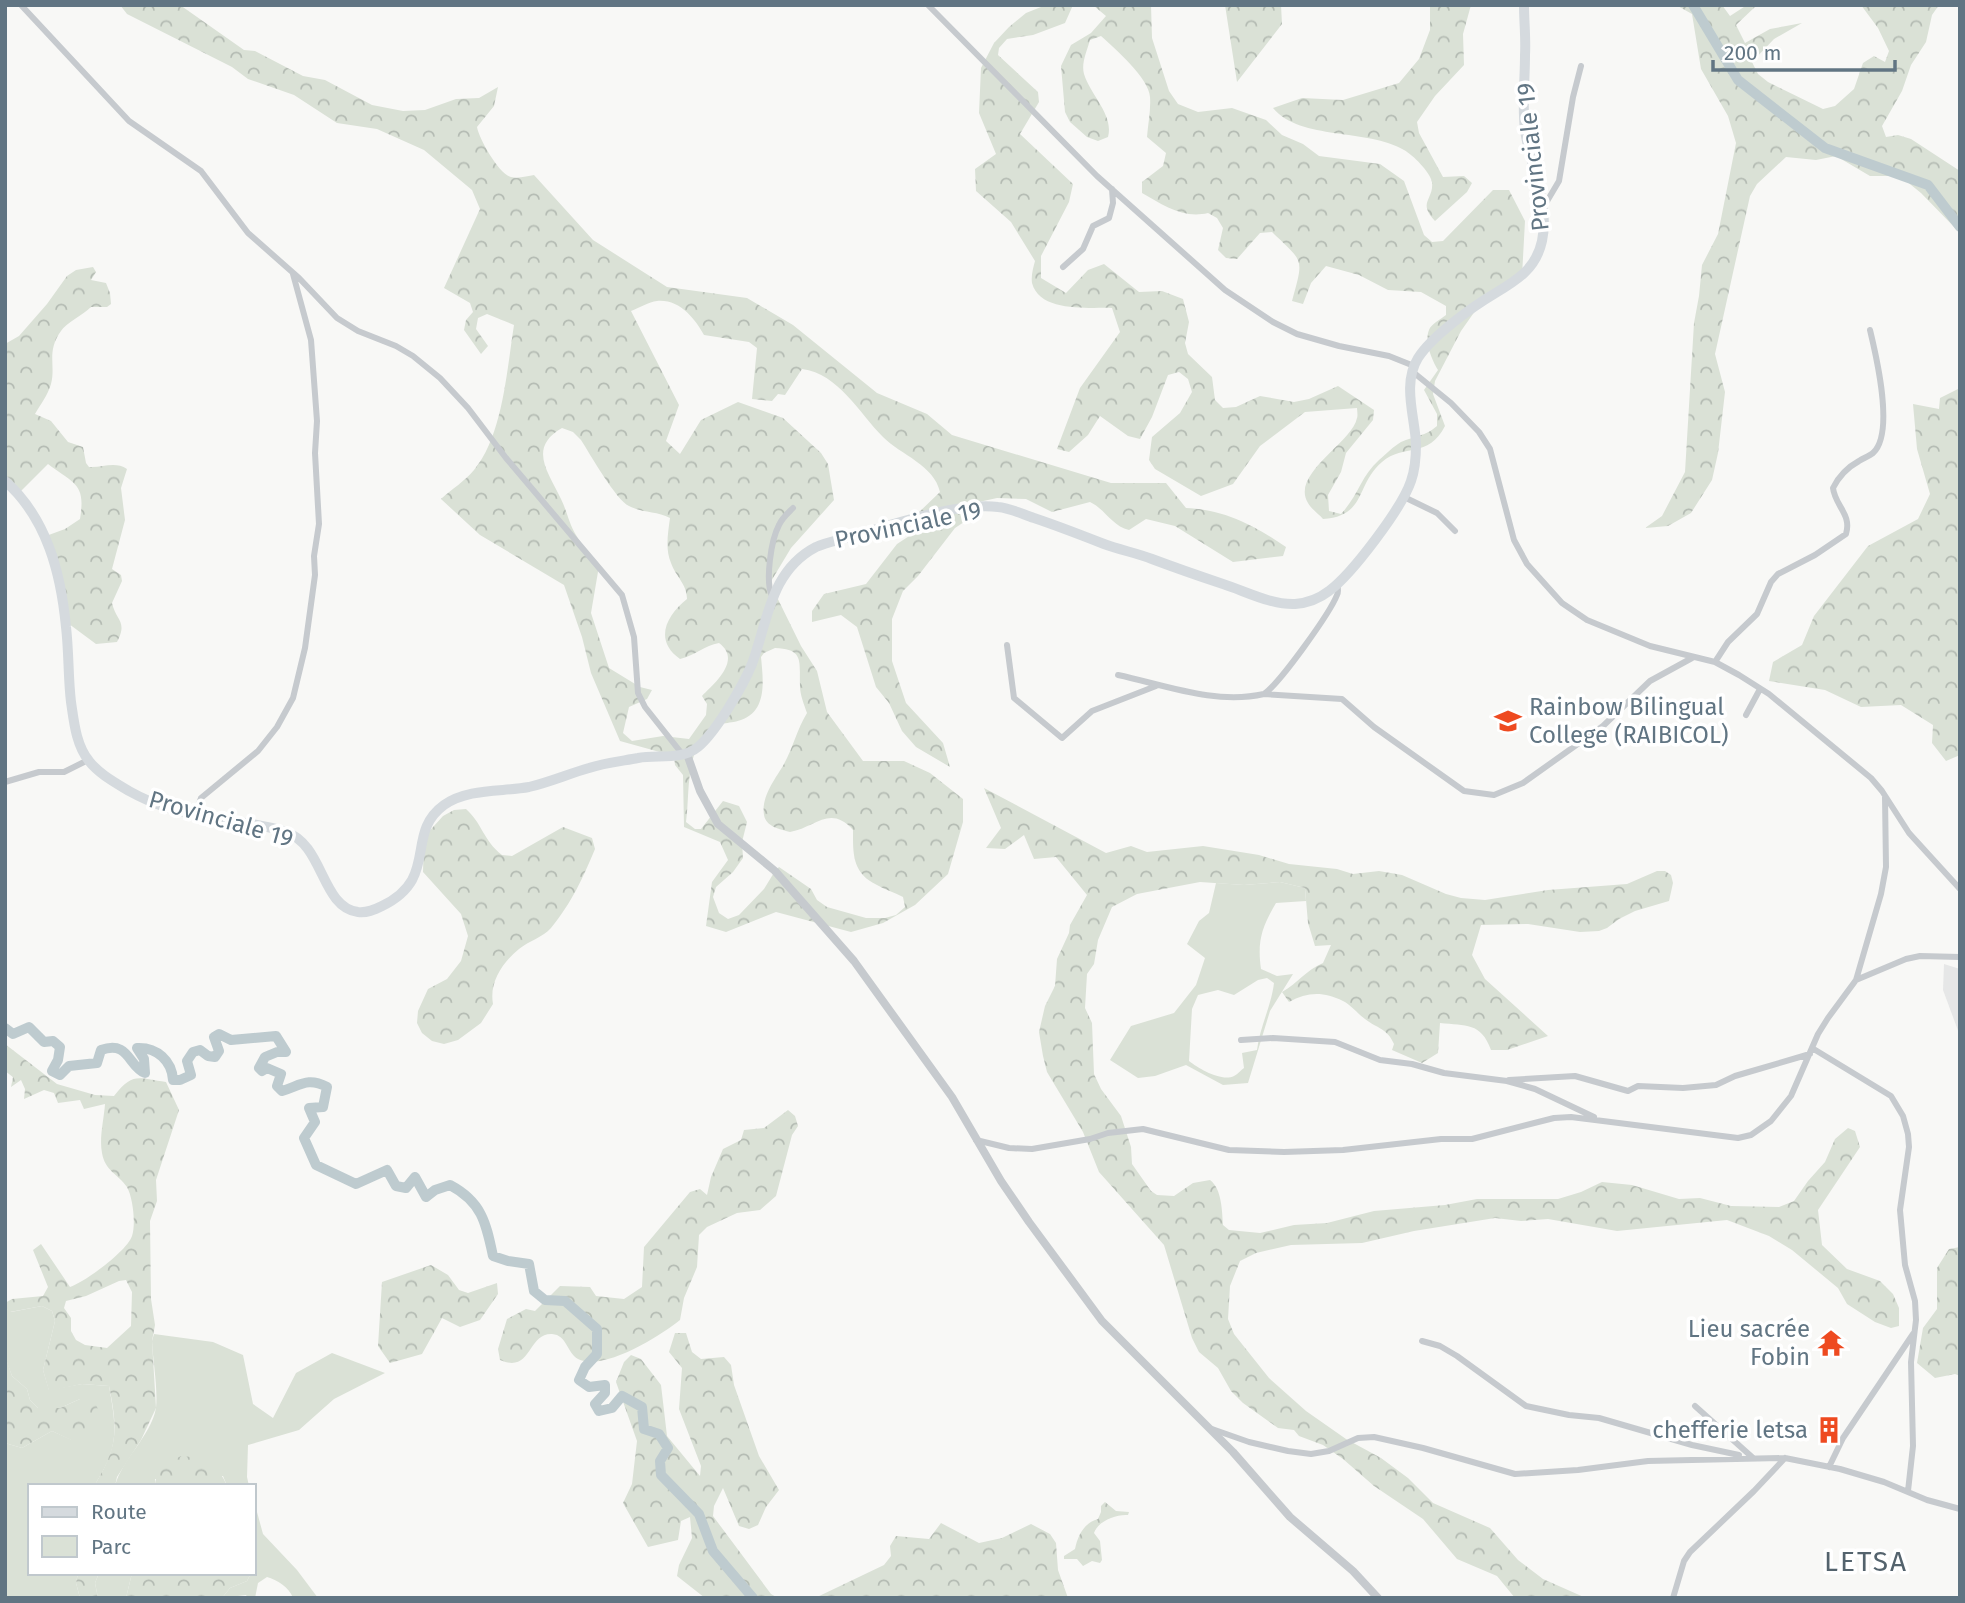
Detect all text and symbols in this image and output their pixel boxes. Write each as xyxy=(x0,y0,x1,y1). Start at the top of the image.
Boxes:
scale bar xyxy=(1713,28,1895,72)
text: 200 m xyxy=(1724,40,1781,66)
street label: Provinciale 19 xyxy=(1511,81,1555,233)
street label: Provinciale 19 xyxy=(832,496,984,554)
place label: Rainbow Bilingual College (RAIBICOL) xyxy=(1529,693,1729,749)
school or university icon: Rainbow Bilingual College (RAIBICOL) xyxy=(1493,706,1523,736)
street label: Provinciale 19 xyxy=(146,785,296,853)
place label: Lieu sacrée Fobin xyxy=(1688,1315,1810,1371)
temple icon: Lieu sacrée Fobin xyxy=(1816,1328,1846,1358)
building icon: chefferie letsa xyxy=(1814,1415,1844,1445)
place label: chefferie letsa xyxy=(1652,1416,1808,1444)
legend xyxy=(28,1484,256,1575)
text: Route xyxy=(91,1499,147,1525)
text: Parc xyxy=(91,1534,131,1560)
district label: LETSA xyxy=(1824,1545,1908,1578)

